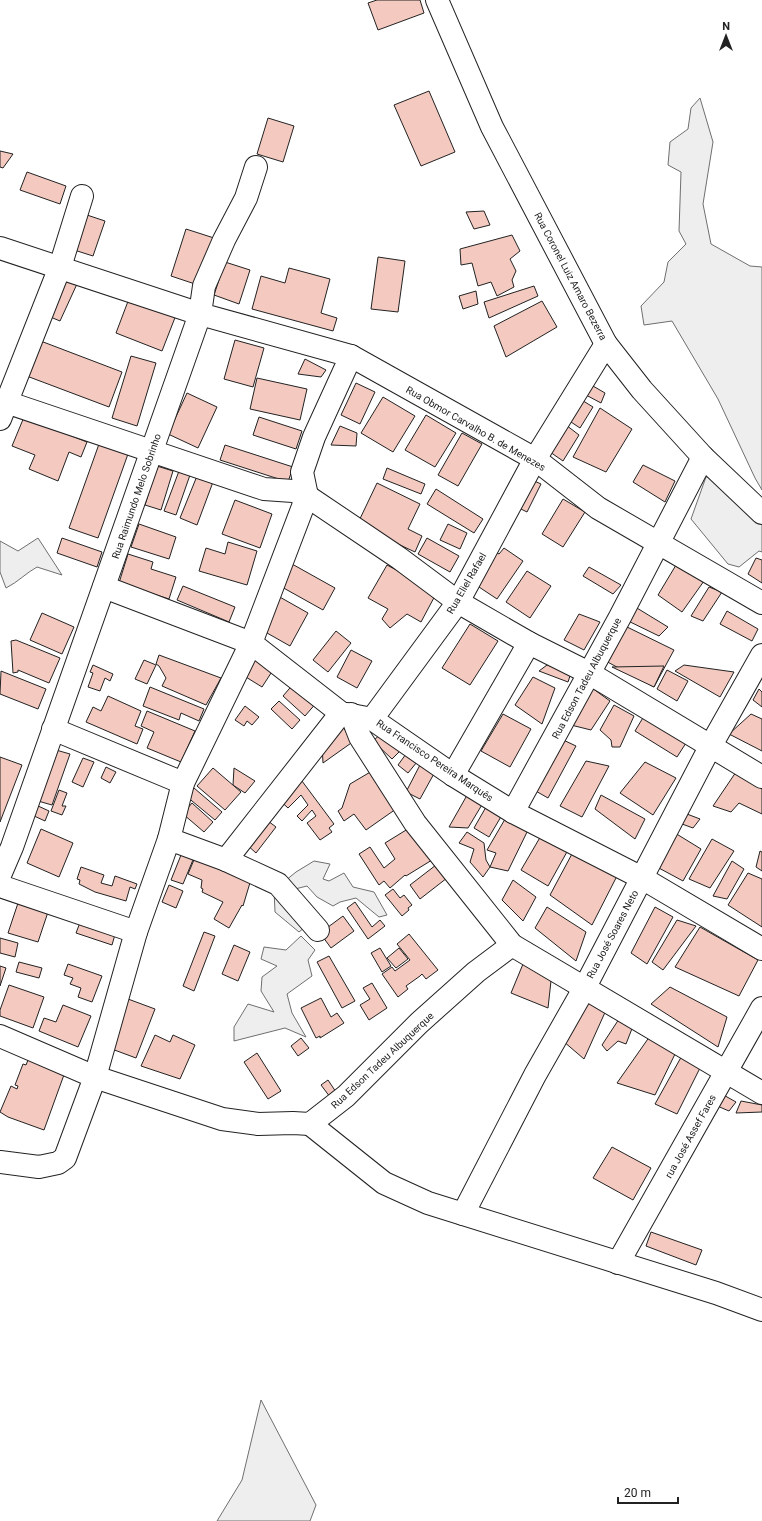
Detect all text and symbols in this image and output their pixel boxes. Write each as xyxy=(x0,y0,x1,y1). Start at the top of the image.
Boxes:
north arrow xyxy=(706,16,746,56)
text: N xyxy=(722,20,730,33)
street label: Rua Coronel Luiz Amaro Bezerra xyxy=(532,211,609,342)
street label: Rua Obmor Carvalho B. de Menezes xyxy=(404,384,547,473)
street label: Rua Raimundo Melo Sobrinho xyxy=(110,432,163,560)
street label: Rua Eliel Rafael xyxy=(445,551,488,616)
street label: Rua Edson Tadeu Albuquerque xyxy=(550,616,623,741)
street label: Rua Francisco Pereira Marquês xyxy=(374,717,495,804)
street label: Rua José Soares Neto xyxy=(584,888,641,980)
street label: Rua Edson Tadeu Albuquerque xyxy=(329,1010,436,1111)
street label: rua José Assef Fares xyxy=(663,1093,718,1180)
scale bar xyxy=(618,1479,678,1505)
text: 20 m xyxy=(624,1486,651,1500)

